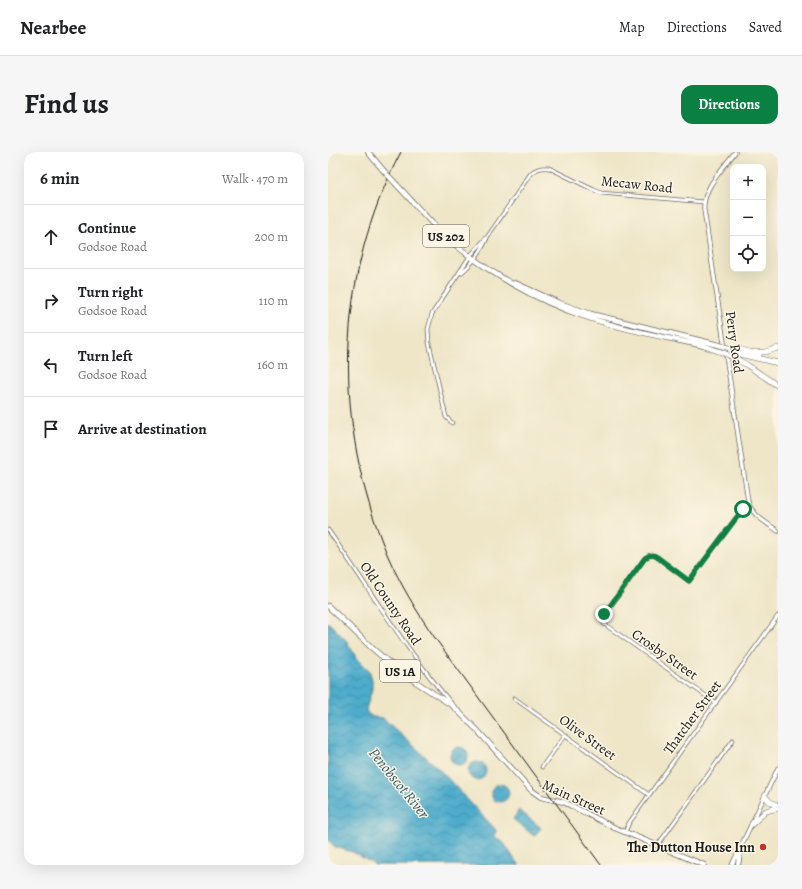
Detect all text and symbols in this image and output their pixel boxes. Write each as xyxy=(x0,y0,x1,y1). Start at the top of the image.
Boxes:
text: Nearbee xyxy=(20,15,86,41)
text: Map xyxy=(619,18,645,37)
text: Directions xyxy=(667,18,727,37)
text: Saved xyxy=(749,18,782,37)
text: Find us xyxy=(24,85,109,123)
button: Directions xyxy=(681,85,778,124)
map controls xyxy=(730,164,766,272)
button: + xyxy=(730,164,766,200)
text: 6 min xyxy=(40,167,80,190)
text: Walk · 470 m xyxy=(222,170,288,187)
street label: Mecaw Road xyxy=(600,171,674,198)
button: − xyxy=(730,200,766,236)
text: Continue xyxy=(78,218,136,238)
road number: US 202 xyxy=(423,225,469,247)
icon: ahead xyxy=(40,226,62,248)
text: 200 m xyxy=(255,228,288,245)
button: locate xyxy=(730,236,766,272)
text: Godsoe Road xyxy=(78,238,147,255)
text: Turn right xyxy=(78,282,143,302)
icon: right xyxy=(40,290,62,312)
text: 110 m xyxy=(259,292,288,309)
text: Godsoe Road xyxy=(78,302,147,319)
street label: Perry Road xyxy=(721,310,748,375)
text: Turn left xyxy=(78,346,133,366)
icon: left xyxy=(40,354,62,376)
text: 160 m xyxy=(257,356,288,373)
text: Godsoe Road xyxy=(78,366,147,383)
icon: arrive xyxy=(40,418,62,440)
text: Arrive at destination xyxy=(78,419,207,439)
route start xyxy=(734,500,752,518)
street label: Old County Road xyxy=(356,558,426,649)
route end xyxy=(595,605,613,623)
street label: Crosby Street xyxy=(628,625,702,684)
road number: US 1A xyxy=(380,660,420,682)
street label: Thatcher Street xyxy=(659,676,726,758)
street label: Olive Street xyxy=(555,710,621,765)
water label: Penobscot River xyxy=(364,744,434,823)
street label: Main Street xyxy=(539,775,609,820)
place label: The Dutton House Inn xyxy=(627,838,755,857)
marker: The Dutton House Inn xyxy=(758,842,768,852)

